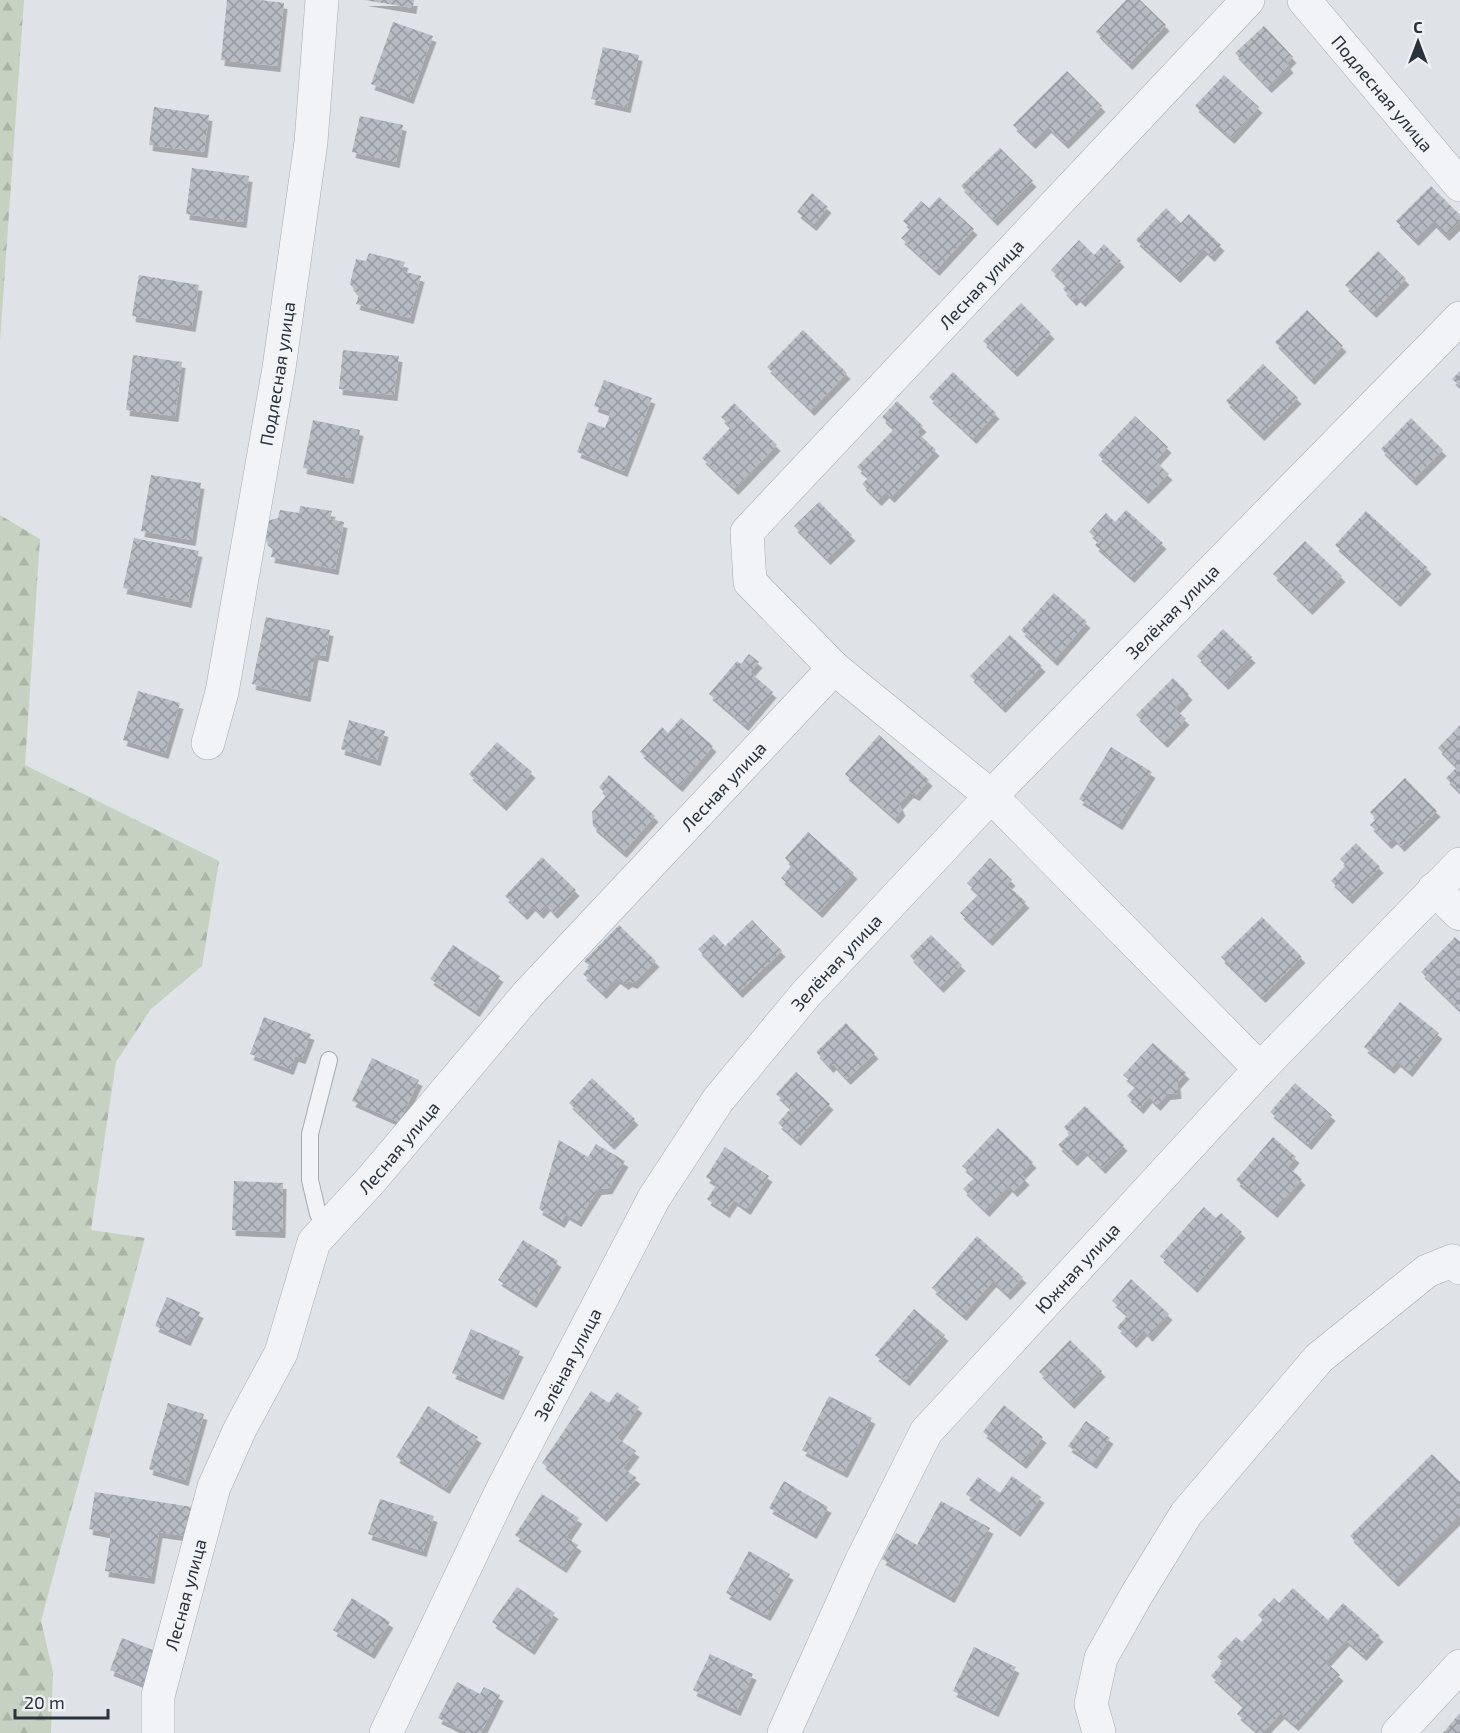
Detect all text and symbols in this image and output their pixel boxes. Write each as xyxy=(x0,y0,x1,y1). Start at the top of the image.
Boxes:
north arrow xyxy=(1388,12,1448,72)
text: С xyxy=(1413,17,1423,36)
street label: Подлесная улица xyxy=(1327,30,1438,156)
street label: Лесная улица xyxy=(934,235,1028,333)
street label: Подлесная улица xyxy=(255,300,299,448)
street label: Зелёная улица xyxy=(1121,559,1223,663)
street label: Лесная улица xyxy=(676,737,771,835)
street label: Зелёная улица xyxy=(786,909,886,1015)
street label: Лесная улица xyxy=(353,1096,444,1198)
street label: Южная улица xyxy=(1030,1218,1124,1318)
street label: Зелёная улица xyxy=(529,1304,606,1424)
street label: Лесная улица xyxy=(160,1536,211,1653)
scale bar xyxy=(15,1682,108,1720)
text: 20 m xyxy=(24,1691,65,1713)

